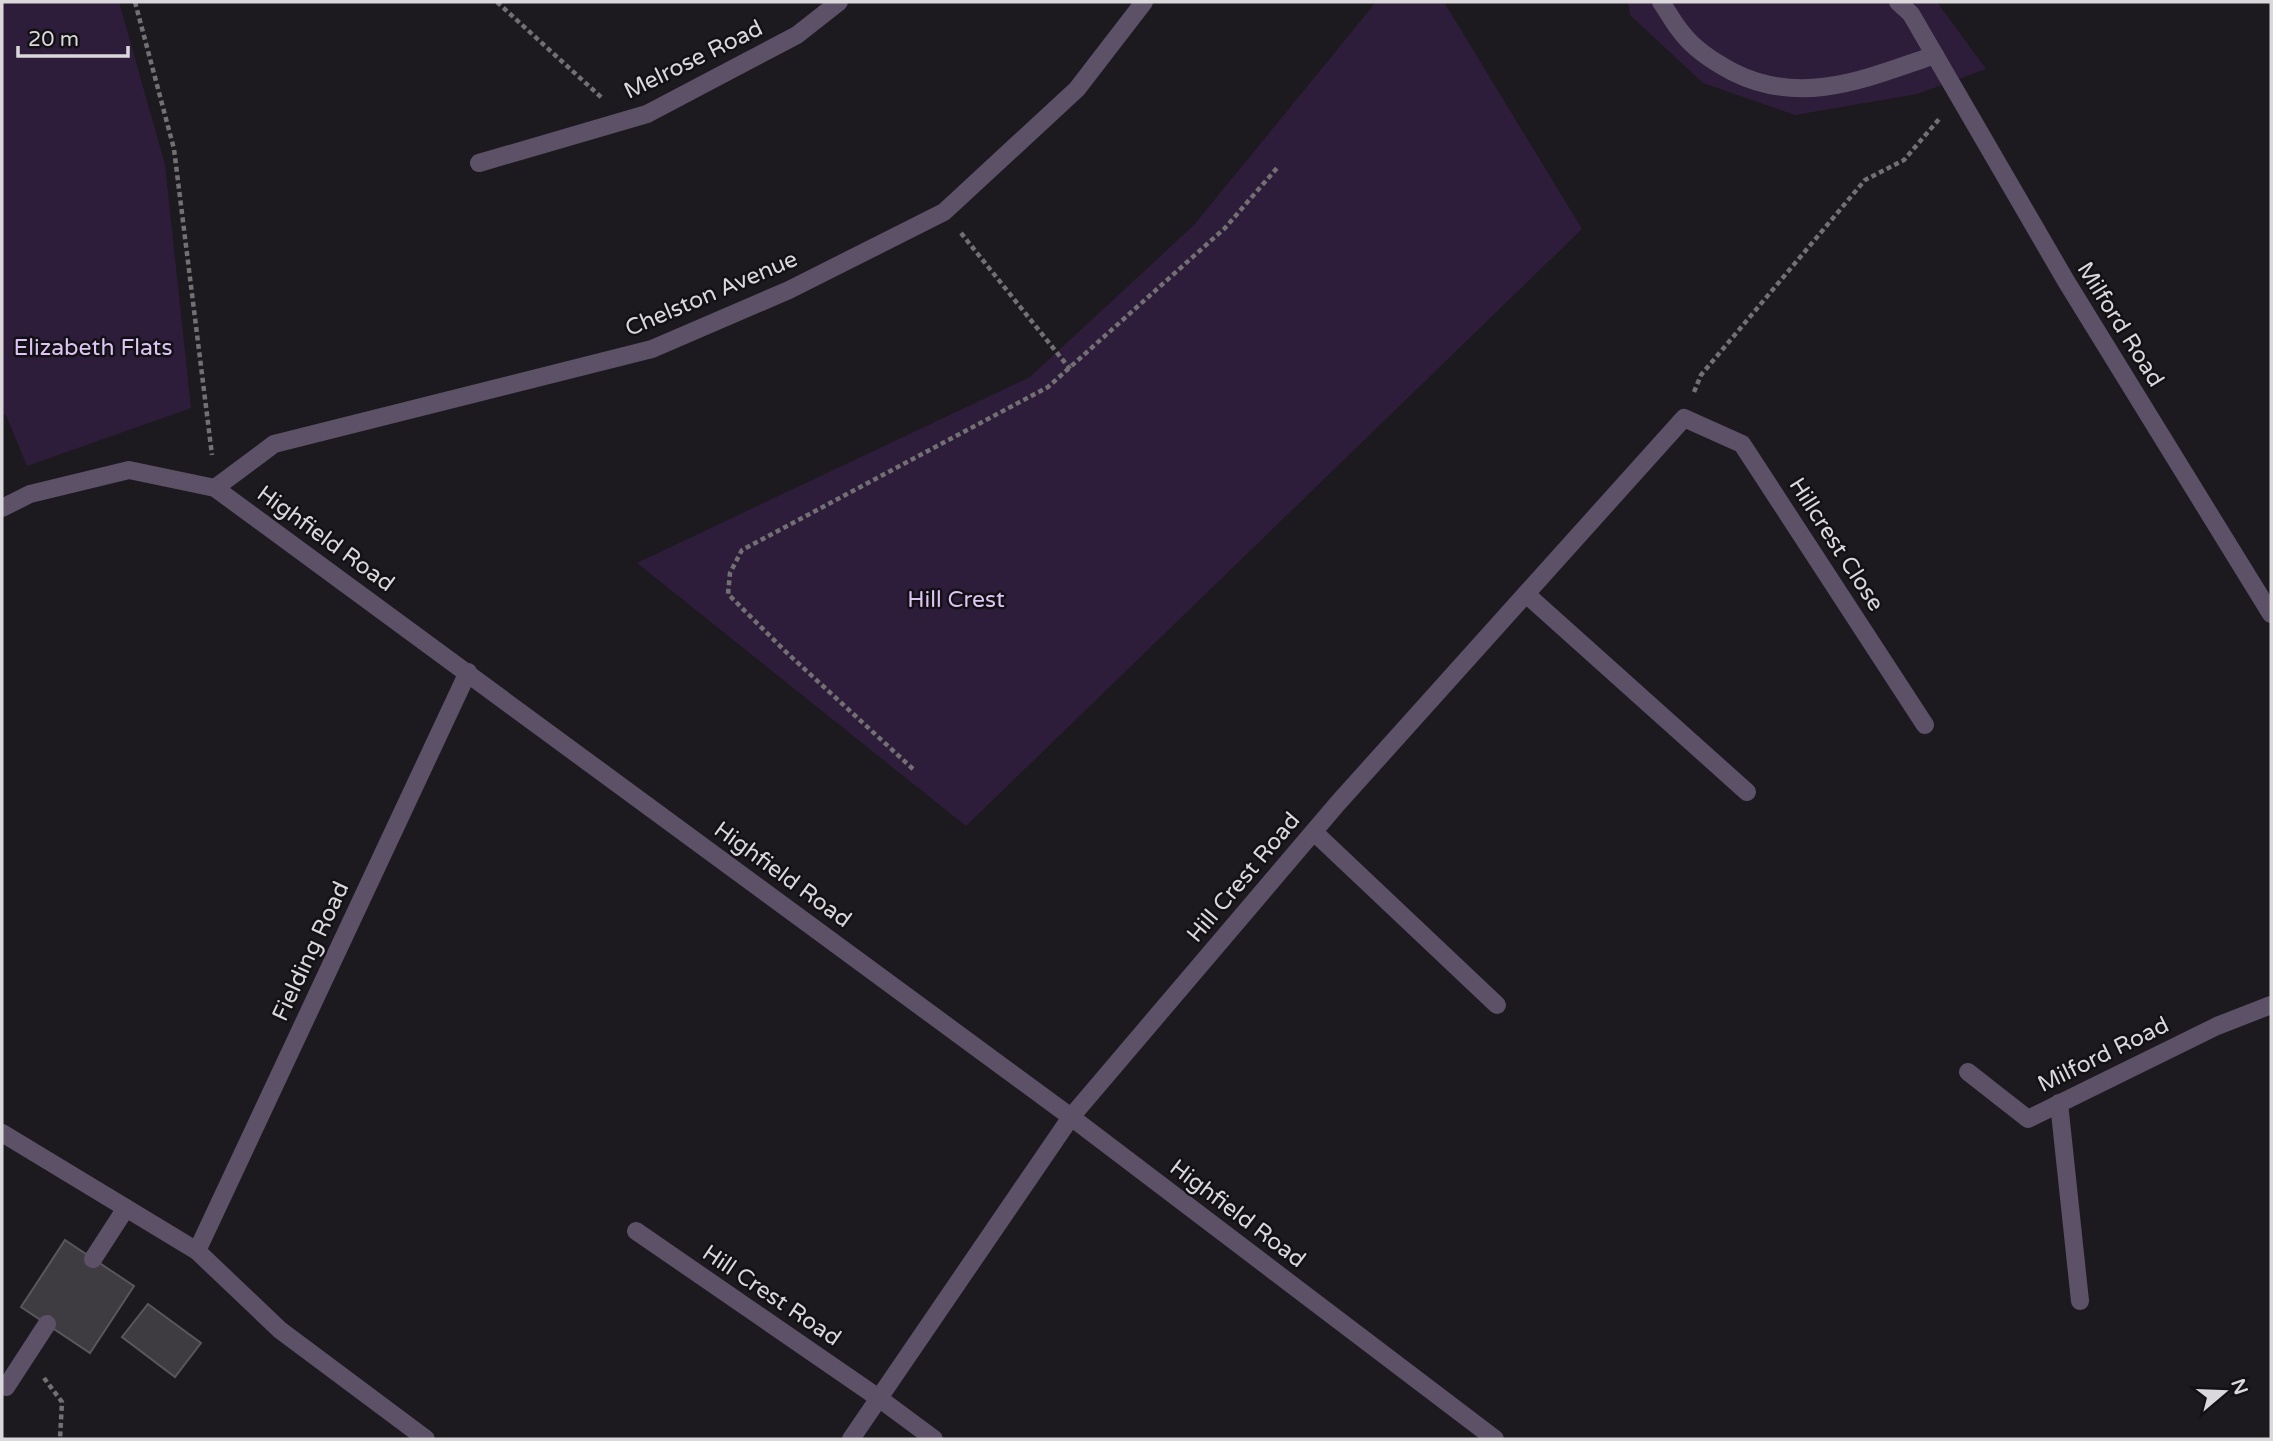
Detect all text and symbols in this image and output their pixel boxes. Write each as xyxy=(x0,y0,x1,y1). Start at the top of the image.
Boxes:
scale bar xyxy=(18,14,128,58)
street label: Melrose Road xyxy=(619,14,767,106)
text: 20 m xyxy=(28,27,79,52)
street label: Chelston Avenue xyxy=(621,245,802,343)
street label: Milford Road xyxy=(2071,257,2170,392)
park label: Elizabeth Flats xyxy=(14,334,172,362)
street label: Hillcrest Close xyxy=(1783,473,1890,617)
street label: Highfield Road xyxy=(251,480,399,598)
park label: Hill Crest xyxy=(907,586,1005,614)
street label: Hill Crest Road xyxy=(1181,807,1306,948)
street label: Highfield Road xyxy=(708,816,856,934)
street label: Fielding Road xyxy=(266,877,355,1026)
street label: Milford Road xyxy=(2033,1011,2174,1099)
street label: Highfield Road xyxy=(1164,1154,1311,1274)
street label: Hill Crest Road xyxy=(697,1239,846,1352)
north arrow xyxy=(2189,1357,2259,1427)
text: N xyxy=(2226,1376,2252,1398)

